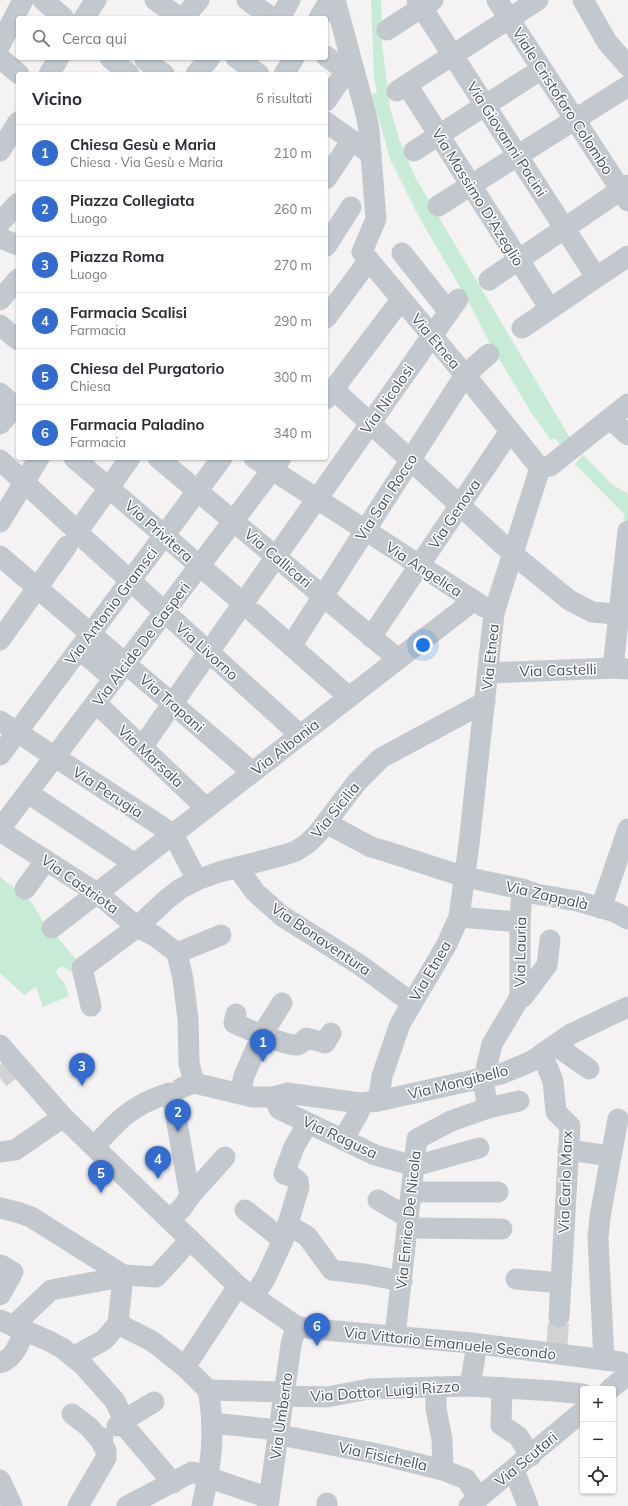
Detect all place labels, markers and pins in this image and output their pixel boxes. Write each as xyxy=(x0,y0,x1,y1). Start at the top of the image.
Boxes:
pin: 1 xyxy=(250,1029,276,1062)
pin: 3 xyxy=(69,1053,95,1086)
pin: 2 xyxy=(165,1099,191,1132)
pin: 4 xyxy=(145,1146,171,1179)
pin: 5 xyxy=(88,1160,114,1193)
pin: 6 xyxy=(304,1313,330,1346)

